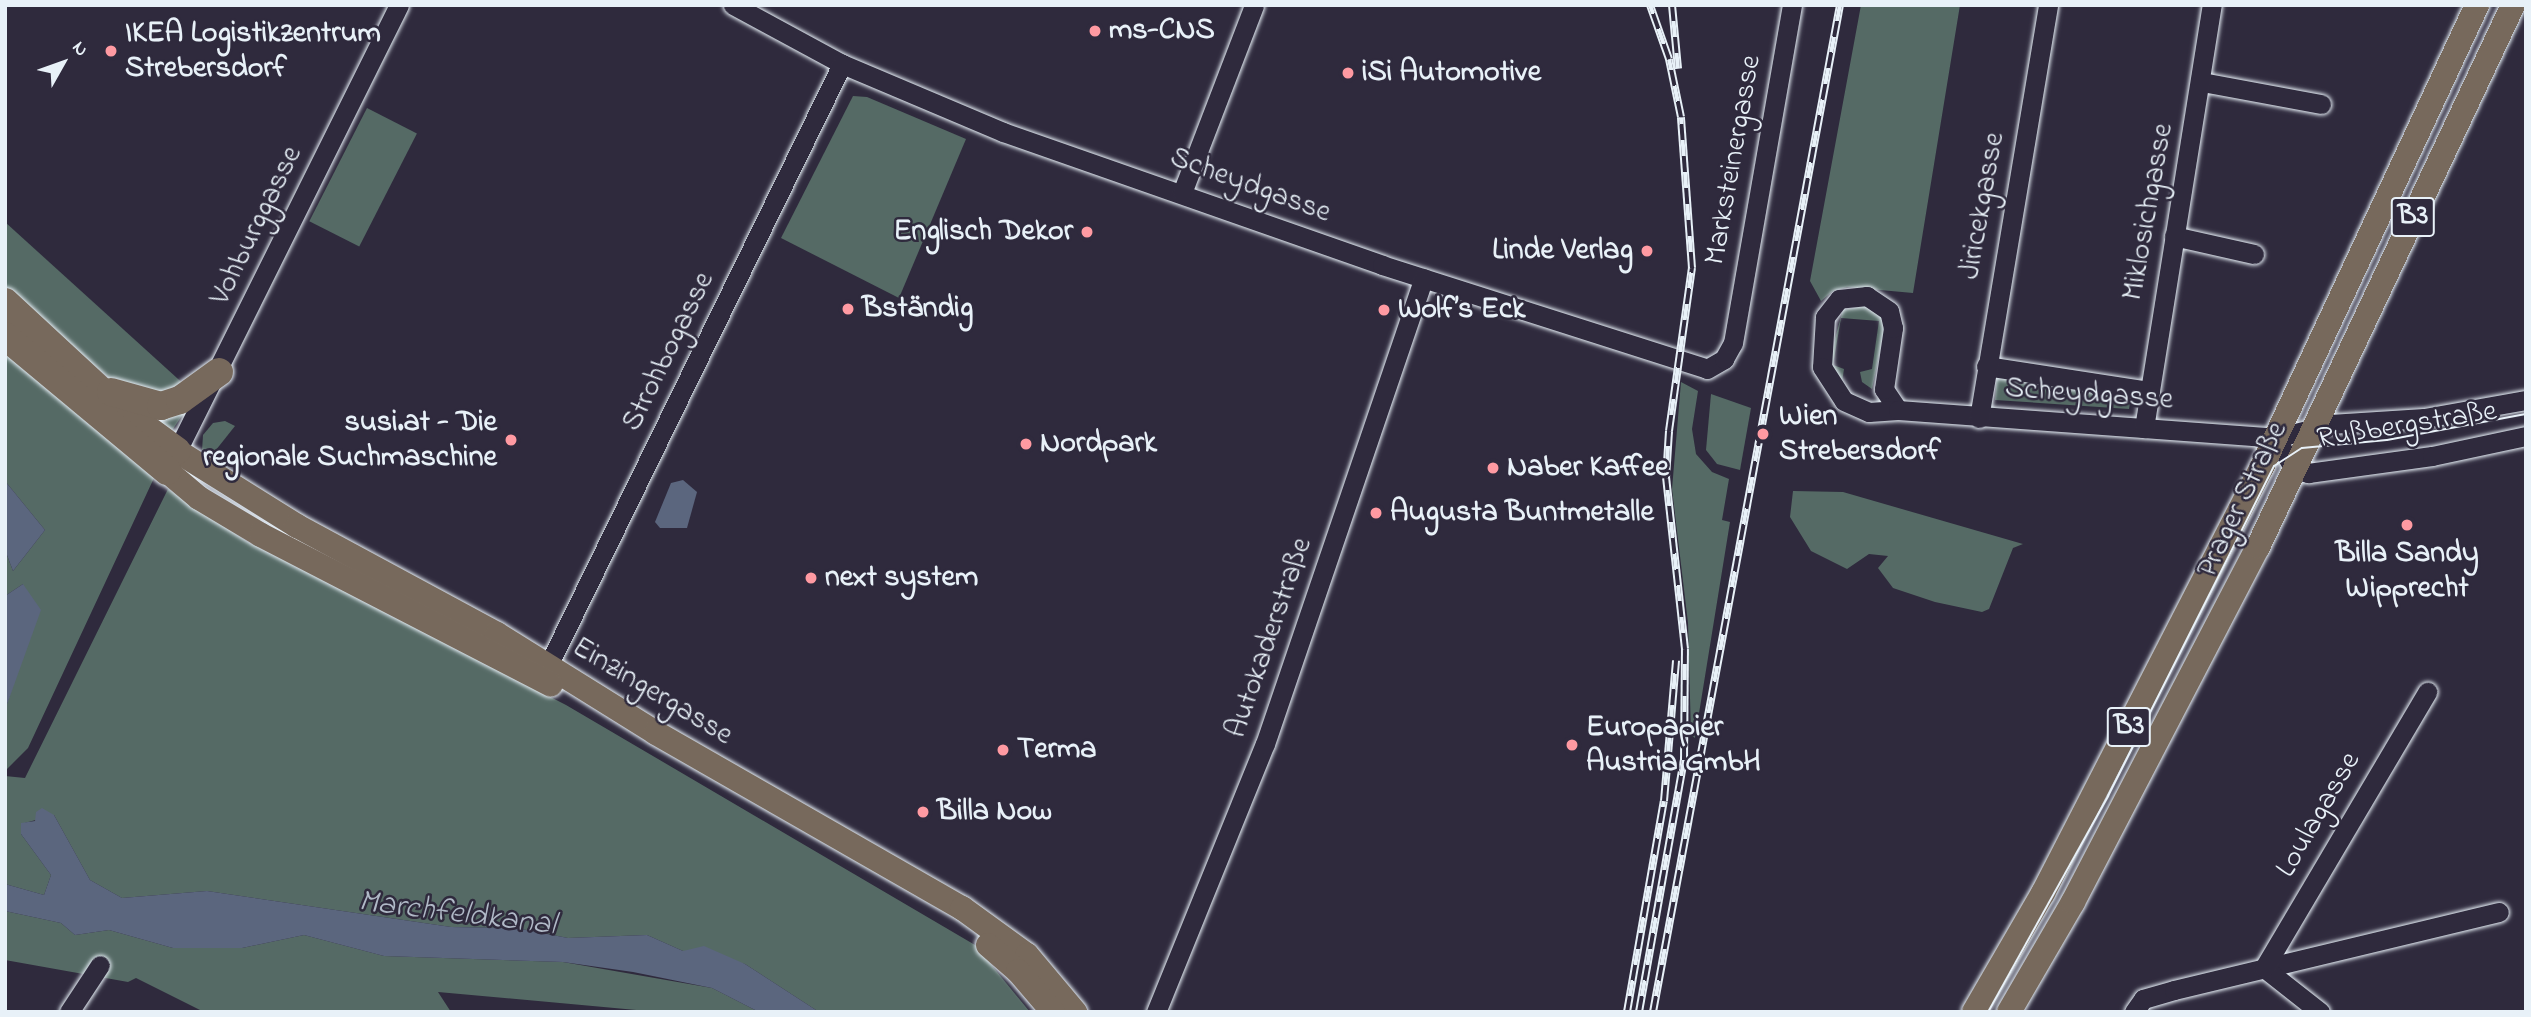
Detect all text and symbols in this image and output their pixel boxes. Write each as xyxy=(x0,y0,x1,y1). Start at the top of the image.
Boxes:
place label: ms-CNS xyxy=(1109,13,1215,49)
place label: IKEA Logistikzentrum Strebersdorf xyxy=(125,16,381,86)
marker: ms-CNS xyxy=(1087,23,1103,39)
north arrow xyxy=(28,28,98,98)
text: N xyxy=(65,36,94,63)
marker: IKEA Logistikzentrum Strebersdorf xyxy=(103,43,119,59)
street label: Marksteinergasse xyxy=(1698,52,1770,268)
place label: iSi Automotive xyxy=(1362,55,1541,91)
marker: iSi Automotive xyxy=(1340,65,1356,81)
street label: Miklosichgasse xyxy=(2116,121,2182,303)
street label: Jiricekgasse xyxy=(1952,130,2014,282)
street label: Scheydgasse xyxy=(1165,140,1335,232)
street label: Vohburggasse xyxy=(203,141,311,311)
road number: B3 xyxy=(2390,192,2436,242)
place label: Englisch Dekor xyxy=(893,214,1073,250)
marker: Englisch Dekor xyxy=(1079,224,1095,240)
place label: Linde Verlag xyxy=(1492,233,1633,269)
marker: Linde Verlag xyxy=(1639,243,1655,259)
street label: Strohbogasse xyxy=(615,266,723,438)
place label: Bständig xyxy=(862,291,973,327)
place label: Wolf’s Eck xyxy=(1398,292,1525,328)
marker: Bständig xyxy=(840,301,856,317)
marker: Wolf’s Eck xyxy=(1376,302,1392,318)
street label: Scheydgasse xyxy=(2004,371,2174,419)
street label: Rußbergstraße xyxy=(2315,394,2499,458)
place label: Wien Strebersdorf xyxy=(1779,399,1941,470)
place label: susi.at - Die regionale Suchmaschine xyxy=(203,405,497,476)
street label: Prager Straße xyxy=(2190,416,2296,584)
marker: Wien Strebersdorf xyxy=(1753,424,1773,444)
place label: Nordpark xyxy=(1040,426,1157,462)
marker: susi.at - Die regionale Suchmaschine xyxy=(503,432,519,448)
marker: Nordpark xyxy=(1018,436,1034,452)
place label: Naber Kaffee xyxy=(1507,450,1669,486)
marker: Naber Kaffee xyxy=(1485,460,1501,476)
place label: Augusta Buntmetalle xyxy=(1390,495,1654,531)
marker: Augusta Buntmetalle xyxy=(1368,505,1384,521)
marker: Billa Sandy Wipprecht xyxy=(2399,517,2415,533)
street label: Autokaderstraße xyxy=(1219,533,1321,743)
place label: Billa Sandy Wipprecht xyxy=(2335,536,2479,606)
place label: next system xyxy=(825,560,978,596)
marker: next system xyxy=(803,570,819,586)
street label: Einzingergasse xyxy=(565,630,739,754)
road number: B3 xyxy=(2106,702,2152,752)
place label: Europapier Austria GmbH xyxy=(1586,710,1761,780)
place label: Terma xyxy=(1017,732,1096,768)
marker: Europapier Austria GmbH xyxy=(1564,737,1580,753)
marker: Terma xyxy=(995,742,1011,758)
street label: Loulagasse xyxy=(2269,746,2369,884)
place label: Billa Now xyxy=(937,794,1052,830)
marker: Billa Now xyxy=(915,804,931,820)
water label: Marchfeldkanal xyxy=(356,884,558,946)

